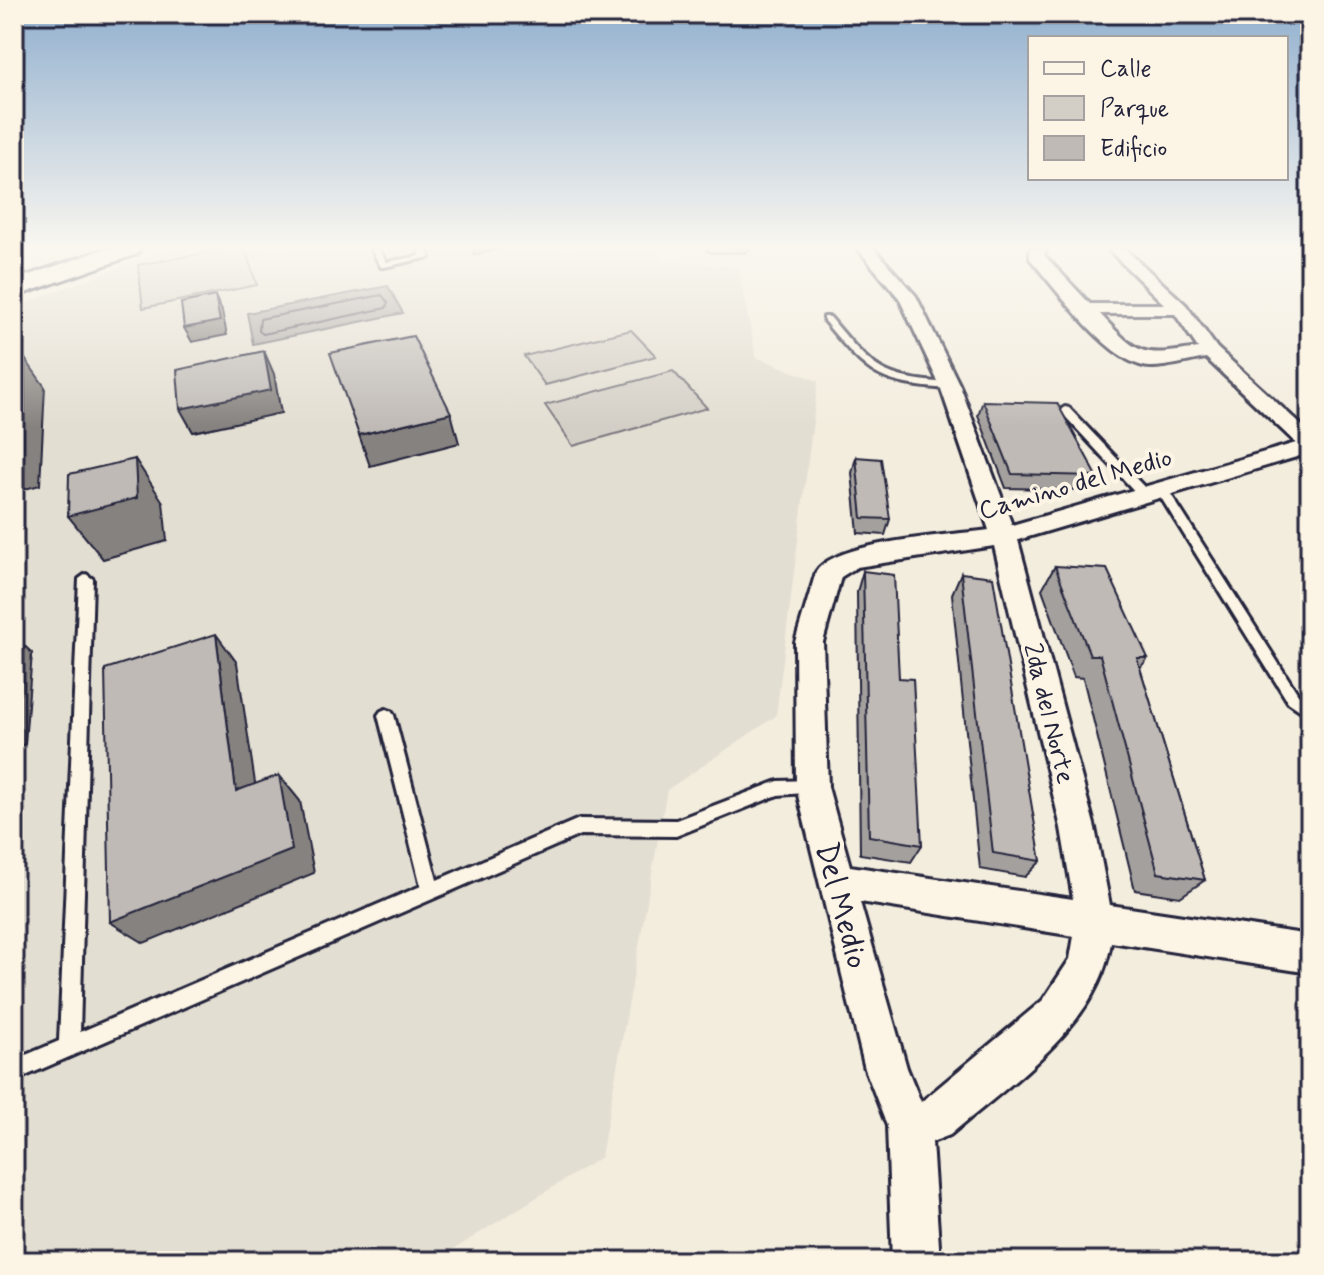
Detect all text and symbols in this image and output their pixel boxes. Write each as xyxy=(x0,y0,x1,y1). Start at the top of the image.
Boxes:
legend xyxy=(1028,36,1288,180)
text: Calle xyxy=(1100,54,1152,85)
text: Parque xyxy=(1100,94,1169,125)
text: Edificio xyxy=(1100,134,1167,165)
street label: Camino del Medio xyxy=(975,441,1176,529)
street label: 2da del Norte xyxy=(1014,640,1082,787)
street label: Del Medio xyxy=(804,838,878,973)

